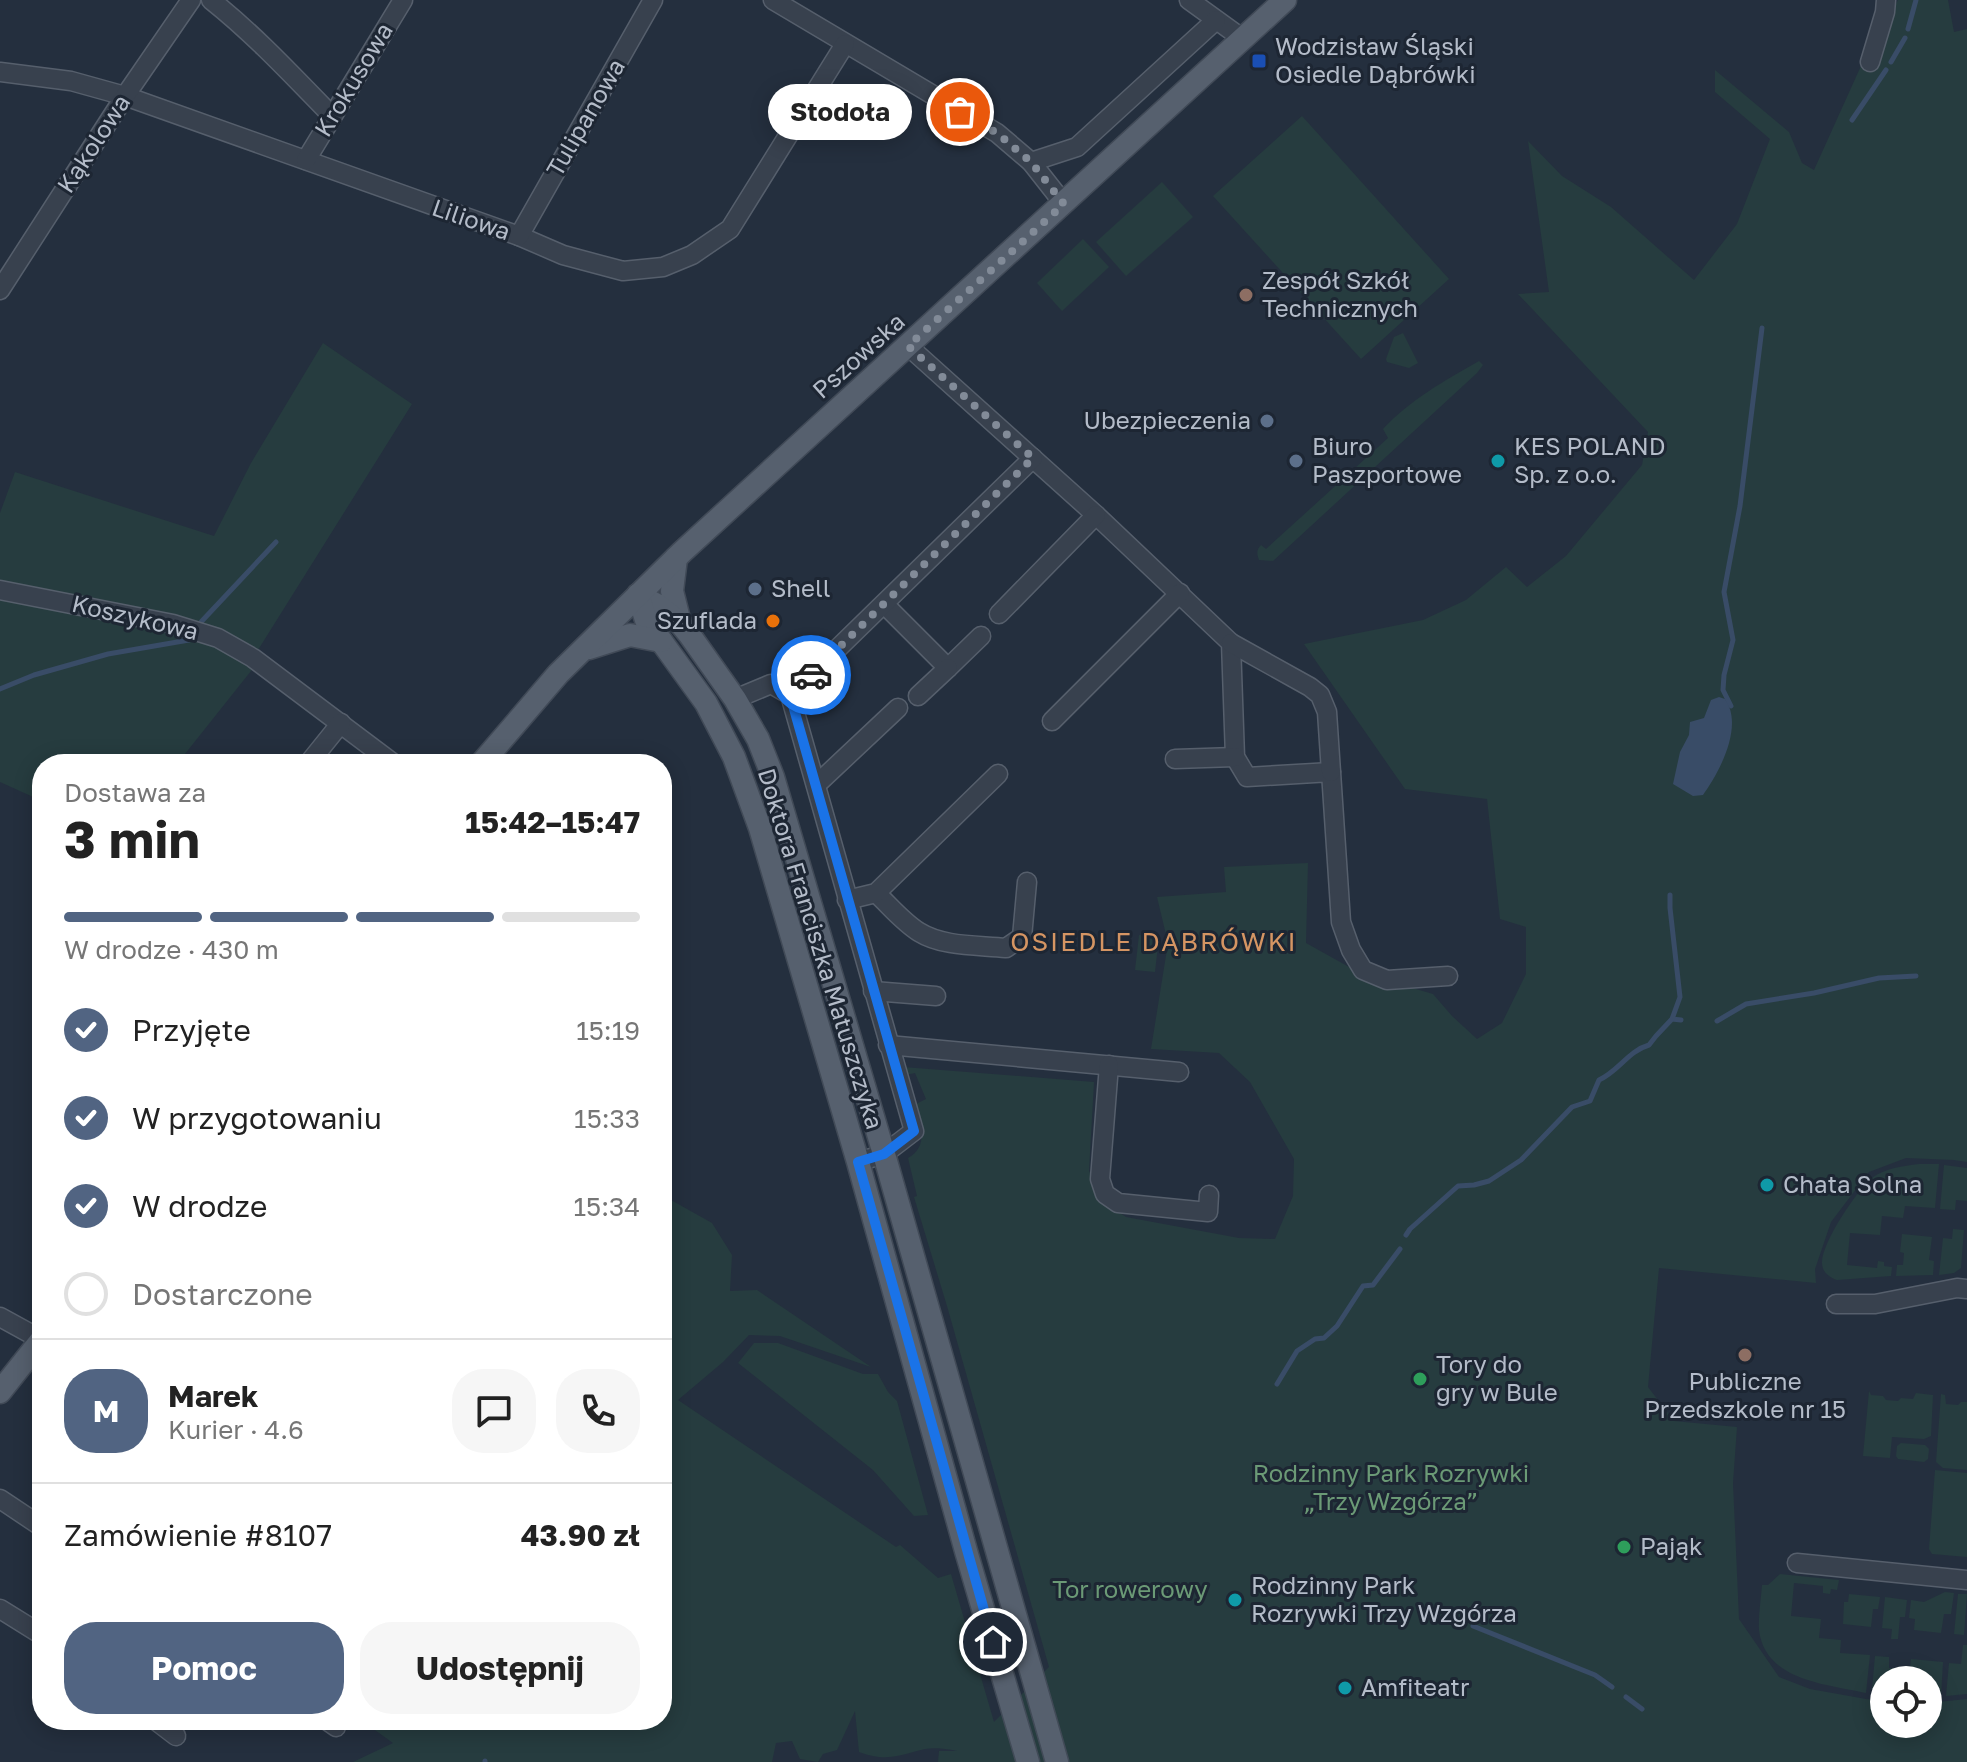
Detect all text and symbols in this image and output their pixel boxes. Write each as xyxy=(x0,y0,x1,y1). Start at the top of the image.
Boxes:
street label: Krokusowa xyxy=(307,17,398,141)
place label: Wodzisław Śląski Osiedle Dąbrówki xyxy=(1275,31,1476,88)
marker: Wodzisław Śląski Osiedle Dąbrówki xyxy=(1250,52,1268,70)
street label: Tulipanowa xyxy=(539,53,630,181)
pin xyxy=(926,78,994,146)
callout: Stodoła xyxy=(768,84,912,140)
street label: Kąkolowa xyxy=(50,89,135,198)
icon: bag xyxy=(938,90,982,134)
text: Stodoła xyxy=(790,96,890,127)
street label: Liliowa xyxy=(429,192,514,245)
place label: Zespół Szkół Technicznych xyxy=(1262,265,1418,322)
marker: Zespół Szkół Technicznych xyxy=(1237,286,1255,304)
street label: Pszowska xyxy=(806,306,910,404)
place label: Ubezpieczenia xyxy=(1083,405,1251,434)
marker: Ubezpieczenia xyxy=(1258,412,1276,430)
place label: Biuro Paszportowe xyxy=(1312,431,1462,488)
place label: KES POLAND Sp. z o.o. xyxy=(1514,431,1666,488)
marker: Biuro Paszportowe xyxy=(1287,452,1305,470)
marker: KES POLAND Sp. z o.o. xyxy=(1489,452,1507,470)
place label: Shell xyxy=(771,573,830,602)
marker: Shell xyxy=(746,580,764,598)
street label: Koszykowa xyxy=(69,588,201,645)
place label: Szuflada xyxy=(657,605,757,634)
marker: Szuflada xyxy=(764,612,782,630)
courier xyxy=(771,635,851,715)
icon: car xyxy=(789,653,833,697)
street label: Doktora Franciszka Matuszczyka xyxy=(753,765,890,1133)
text: Dostawa za xyxy=(64,777,206,808)
text: 15:42–15:47 xyxy=(465,804,640,840)
text: 3 min xyxy=(64,807,200,869)
district label: OSIEDLE DĄBRÓWKI xyxy=(1010,926,1298,957)
text: W drodze · 430 m xyxy=(64,934,279,965)
icon: check xyxy=(64,1008,108,1052)
text: Przyjęte xyxy=(132,1012,251,1048)
text: 15:19 xyxy=(576,1015,640,1046)
icon: check xyxy=(64,1096,108,1140)
text: W przygotowaniu xyxy=(132,1100,382,1136)
text: 15:33 xyxy=(574,1103,640,1134)
place label: Chata Solna xyxy=(1783,1169,1922,1198)
marker: Chata Solna xyxy=(1758,1176,1776,1194)
icon: check xyxy=(64,1184,108,1228)
text: W drodze xyxy=(132,1188,267,1224)
text: 15:34 xyxy=(573,1191,640,1222)
text: Dostarczone xyxy=(132,1276,313,1312)
marker: Publiczne Przedszkole nr 15 xyxy=(1736,1346,1754,1364)
place label: Tory do gry w Bule xyxy=(1436,1349,1558,1406)
place label: Publiczne Przedszkole nr 15 xyxy=(1644,1366,1846,1423)
button: chat xyxy=(452,1369,536,1453)
button: phone xyxy=(556,1369,640,1453)
marker: Tory do gry w Bule xyxy=(1411,1370,1429,1388)
text: Marek xyxy=(168,1378,258,1414)
text: M xyxy=(93,1393,119,1429)
text: Kurier · 4.6 xyxy=(168,1414,304,1445)
park label: Rodzinny Park Rozrywki „Trzy Wzgórza” xyxy=(1253,1458,1529,1515)
text: Zamówienie #8107 xyxy=(64,1517,332,1553)
text: 43.90 zł xyxy=(521,1517,640,1553)
place label: Pająk xyxy=(1640,1531,1703,1560)
marker: Pająk xyxy=(1615,1538,1633,1556)
place label: Rodzinny Park Rozrywki Trzy Wzgórza xyxy=(1251,1570,1517,1627)
park label: Tor rowerowy xyxy=(1052,1574,1208,1603)
marker: Rodzinny Park Rozrywki Trzy Wzgórza xyxy=(1226,1591,1244,1609)
pin xyxy=(959,1608,1027,1676)
icon: home xyxy=(971,1620,1015,1664)
button: Pomoc xyxy=(64,1622,344,1714)
button: Udostępnij xyxy=(360,1622,640,1714)
map controls xyxy=(1870,1666,1942,1738)
button: locate xyxy=(1870,1666,1942,1738)
place label: Amfiteatr xyxy=(1361,1672,1469,1701)
marker: Amfiteatr xyxy=(1336,1679,1354,1697)

